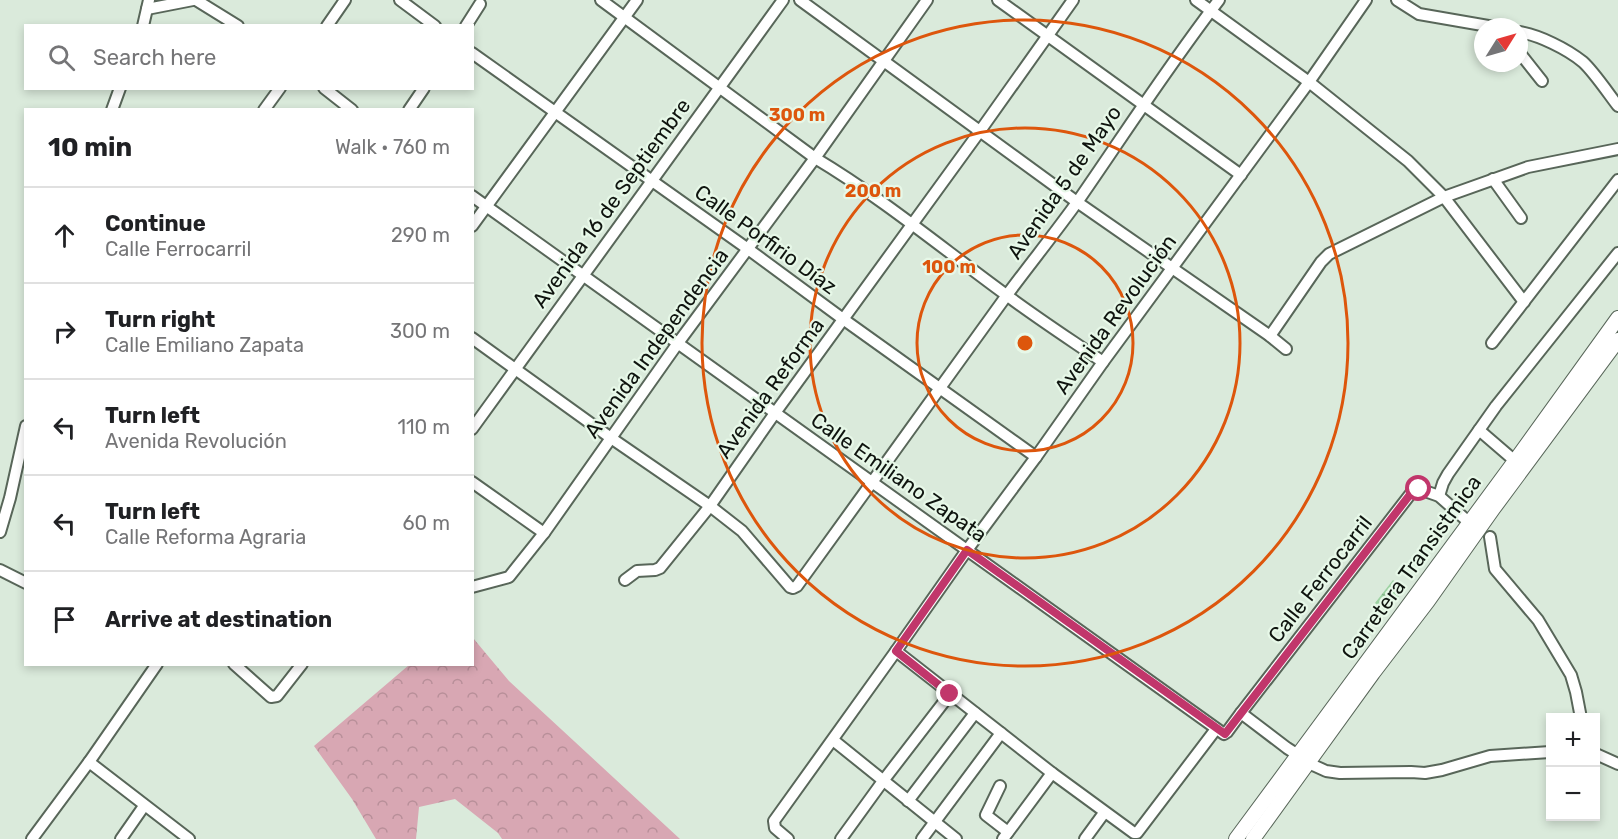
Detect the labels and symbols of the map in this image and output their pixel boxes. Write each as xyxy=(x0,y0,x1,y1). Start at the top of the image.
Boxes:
north arrow xyxy=(1474,18,1528,72)
street label: Avenida 16 de Septiembre xyxy=(527,93,695,313)
street label: Avenida 5 de Mayo xyxy=(1002,100,1126,264)
text: 300 m xyxy=(769,104,825,126)
street label: Calle Porfirio Díaz xyxy=(690,179,842,299)
text: 200 m xyxy=(845,180,901,202)
street label: Avenida Revolución xyxy=(1049,229,1181,399)
street label: Avenida Independencia xyxy=(579,243,733,443)
text: 100 m xyxy=(922,256,976,278)
street label: Avenida Reforma xyxy=(711,313,829,463)
centre of rings xyxy=(1015,333,1035,353)
street label: Calle Emiliano Zapata xyxy=(806,407,992,547)
street label: Carretera Transistmica xyxy=(1336,470,1486,664)
route start xyxy=(1405,475,1431,501)
street label: Calle Ferrocarril xyxy=(1263,511,1377,647)
route end xyxy=(936,680,962,706)

